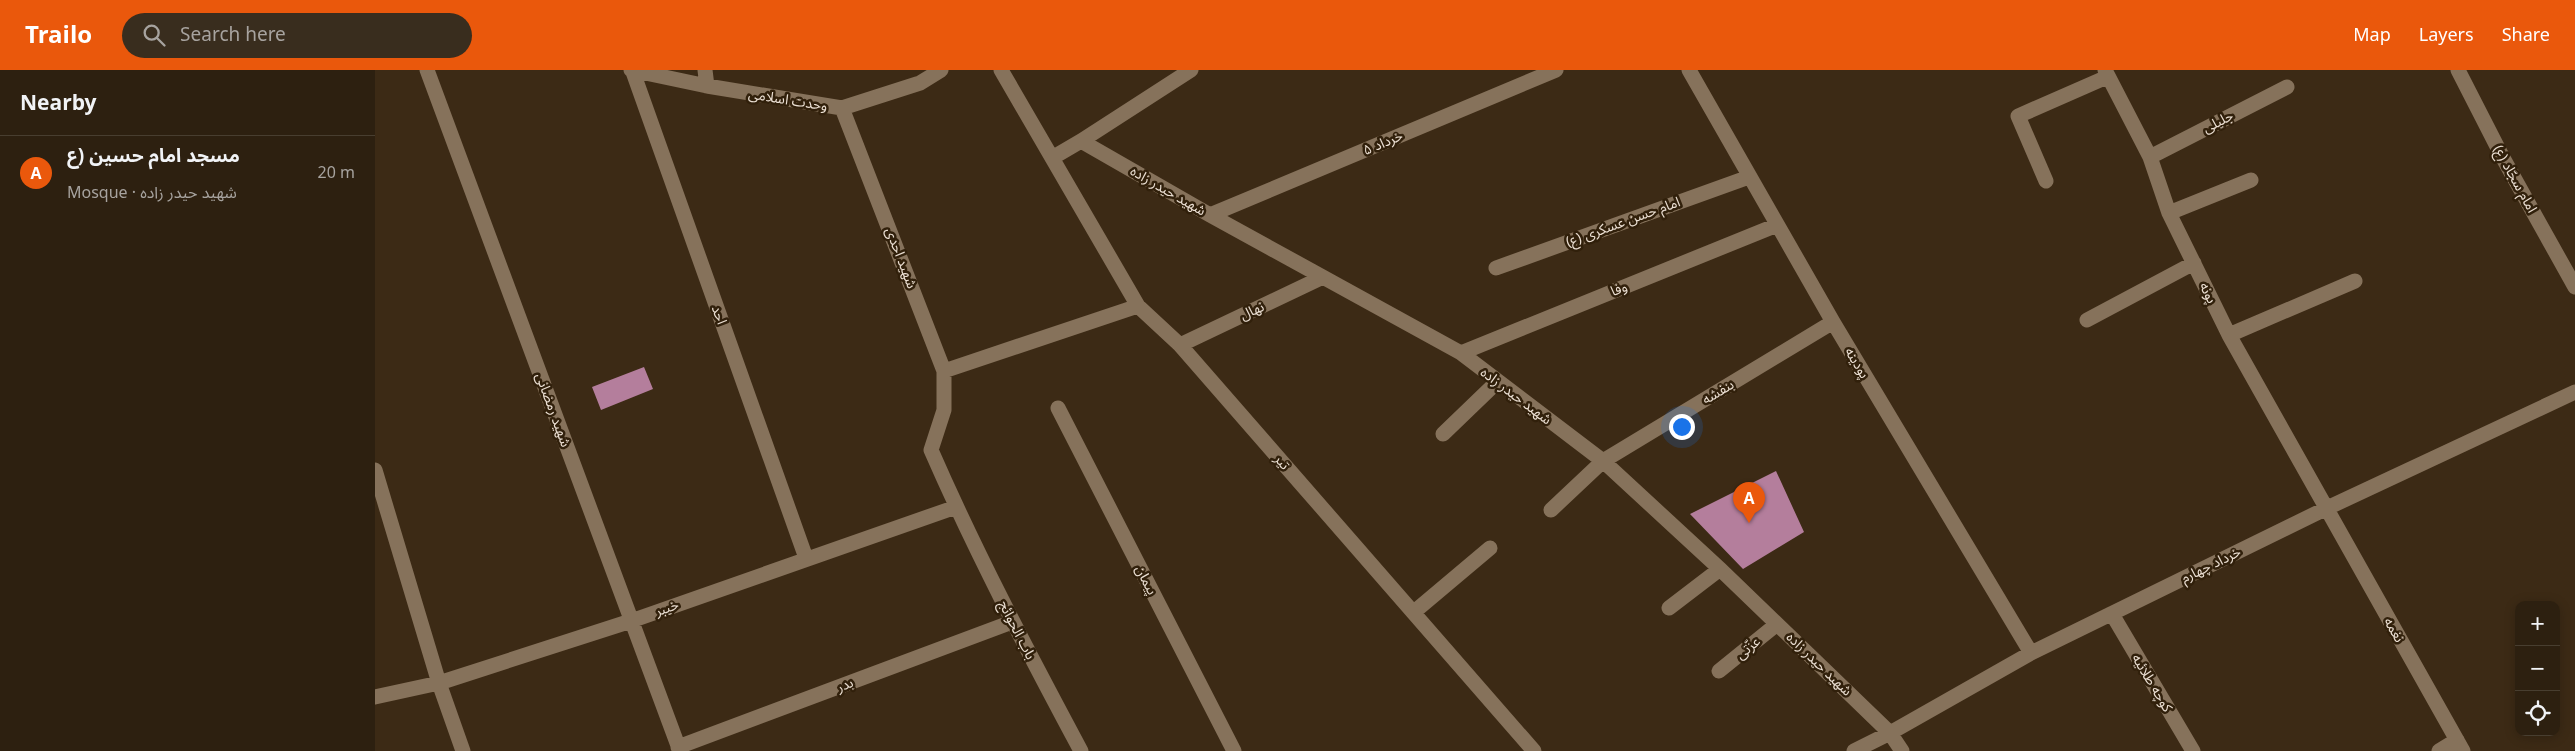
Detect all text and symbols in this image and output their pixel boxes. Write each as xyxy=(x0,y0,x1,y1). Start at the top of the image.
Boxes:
text: Trailo xyxy=(25,10,92,61)
search box xyxy=(122,13,472,58)
text: Search here xyxy=(180,15,286,55)
text: Map xyxy=(2353,16,2391,54)
text: Layers xyxy=(2419,16,2474,54)
text: Share xyxy=(2502,16,2550,54)
icon: search xyxy=(140,21,168,49)
street label: وحدت اسلامی xyxy=(746,79,830,121)
text: Nearby xyxy=(20,81,97,125)
street label: جلیلی xyxy=(2197,102,2239,142)
street label: خرداد ۵ xyxy=(1358,122,1408,164)
text: مسجد امام حسین (ع xyxy=(67,136,240,176)
street label: امام سجّاد (ع) xyxy=(2484,139,2546,219)
text: 20 m xyxy=(318,156,355,190)
text: A xyxy=(30,157,42,191)
street label: شهید حیدر زاده xyxy=(1124,157,1212,225)
text: Mosque · شهید حیدر زاده xyxy=(67,176,237,210)
street label: امام حسن عسکری (ع) xyxy=(1561,188,1685,256)
street label: شهید احدی xyxy=(876,223,926,293)
street label: وفا xyxy=(1606,272,1632,306)
street label: پونه xyxy=(2190,277,2226,309)
street label: نهال xyxy=(1235,293,1270,329)
street label: احد xyxy=(702,301,736,329)
street label: پودینه xyxy=(1836,341,1878,385)
street label: شهید حیدر زاده xyxy=(1474,359,1559,433)
street label: شهید رمضانی xyxy=(526,369,580,452)
street label: بنفشه xyxy=(1696,371,1740,413)
your location xyxy=(1669,414,1695,440)
street label: تیر xyxy=(1265,446,1298,477)
pin: A xyxy=(1733,482,1765,523)
street label: خرداد چهارم xyxy=(2176,538,2246,592)
street label: پیمان xyxy=(1126,560,1166,600)
street label: خیبر xyxy=(650,590,683,626)
street label: باب الحوائج xyxy=(990,595,1045,665)
map controls xyxy=(2515,601,2560,736)
button: + xyxy=(2515,601,2560,646)
street label: نغمه xyxy=(2375,612,2413,649)
street label: شهید حیدر زاده xyxy=(1779,624,1859,704)
street label: عزّتی xyxy=(1729,628,1767,668)
button: − xyxy=(2515,646,2560,691)
street label: کوچه طلائیه xyxy=(2123,648,2181,718)
street label: بدر xyxy=(831,668,858,702)
button: locate xyxy=(2515,691,2560,736)

